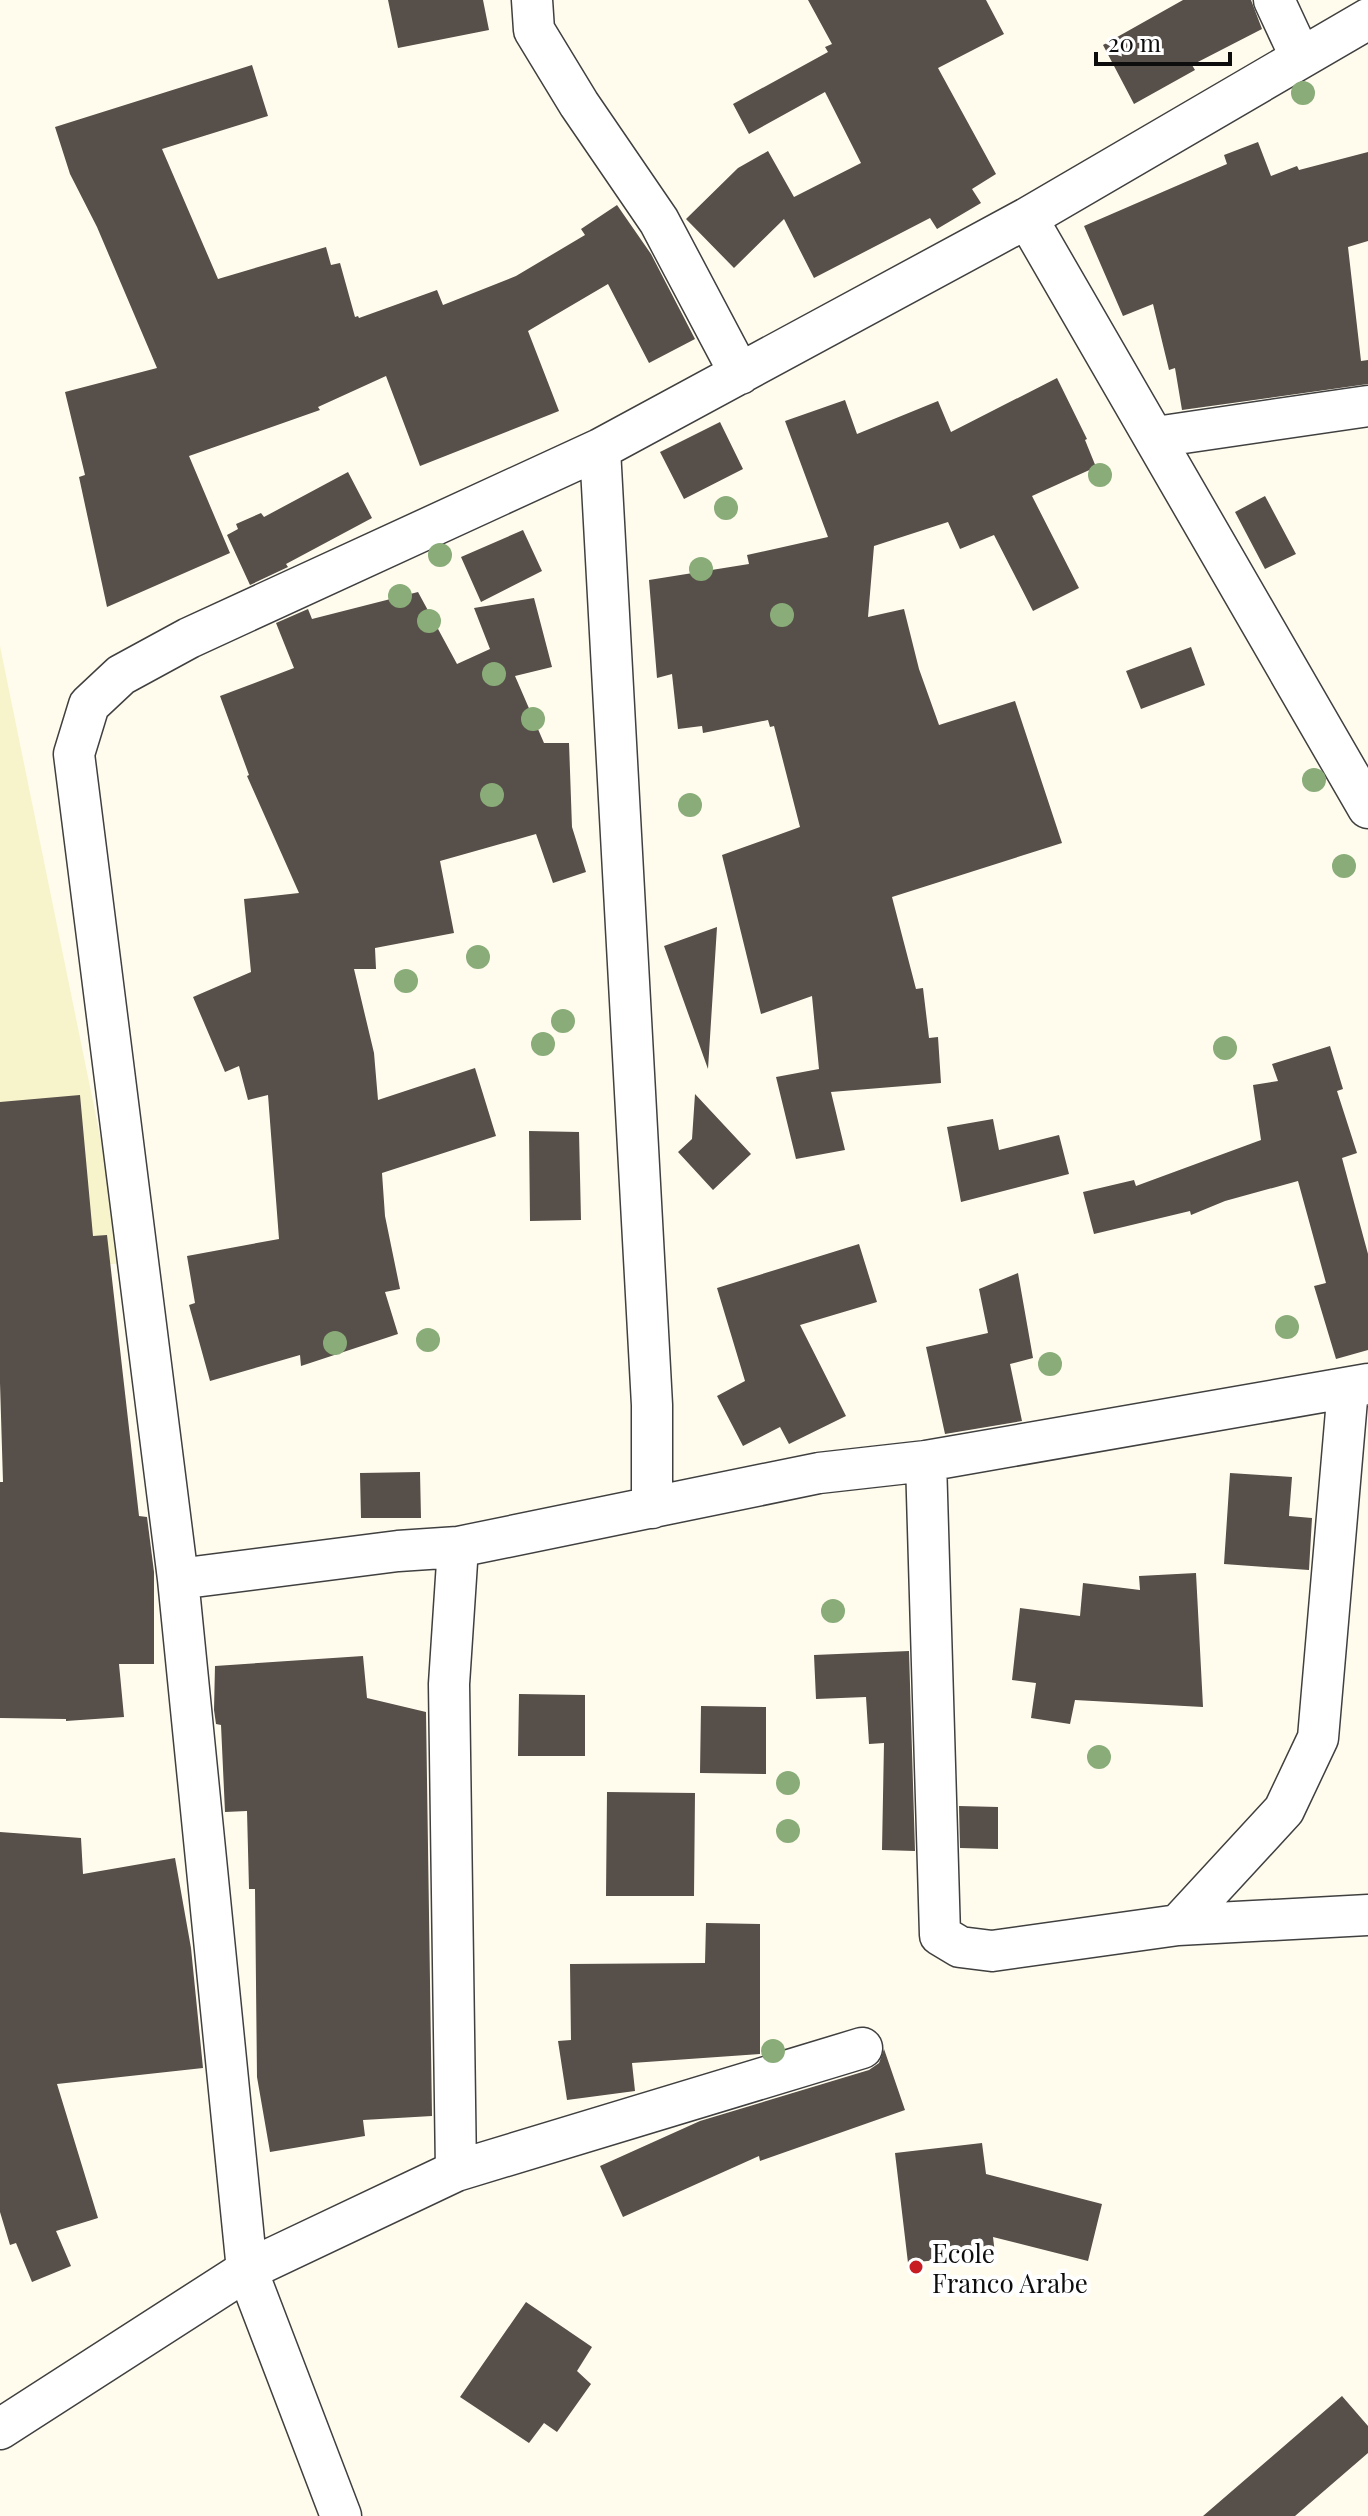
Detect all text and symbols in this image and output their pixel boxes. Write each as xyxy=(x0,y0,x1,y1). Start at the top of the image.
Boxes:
scale bar xyxy=(1096,16,1230,66)
text: 20 m xyxy=(1108,26,1161,58)
place label: Ecole Franco Arabe xyxy=(932,2235,1088,2300)
marker: Ecole Franco Arabe xyxy=(907,2258,925,2276)

